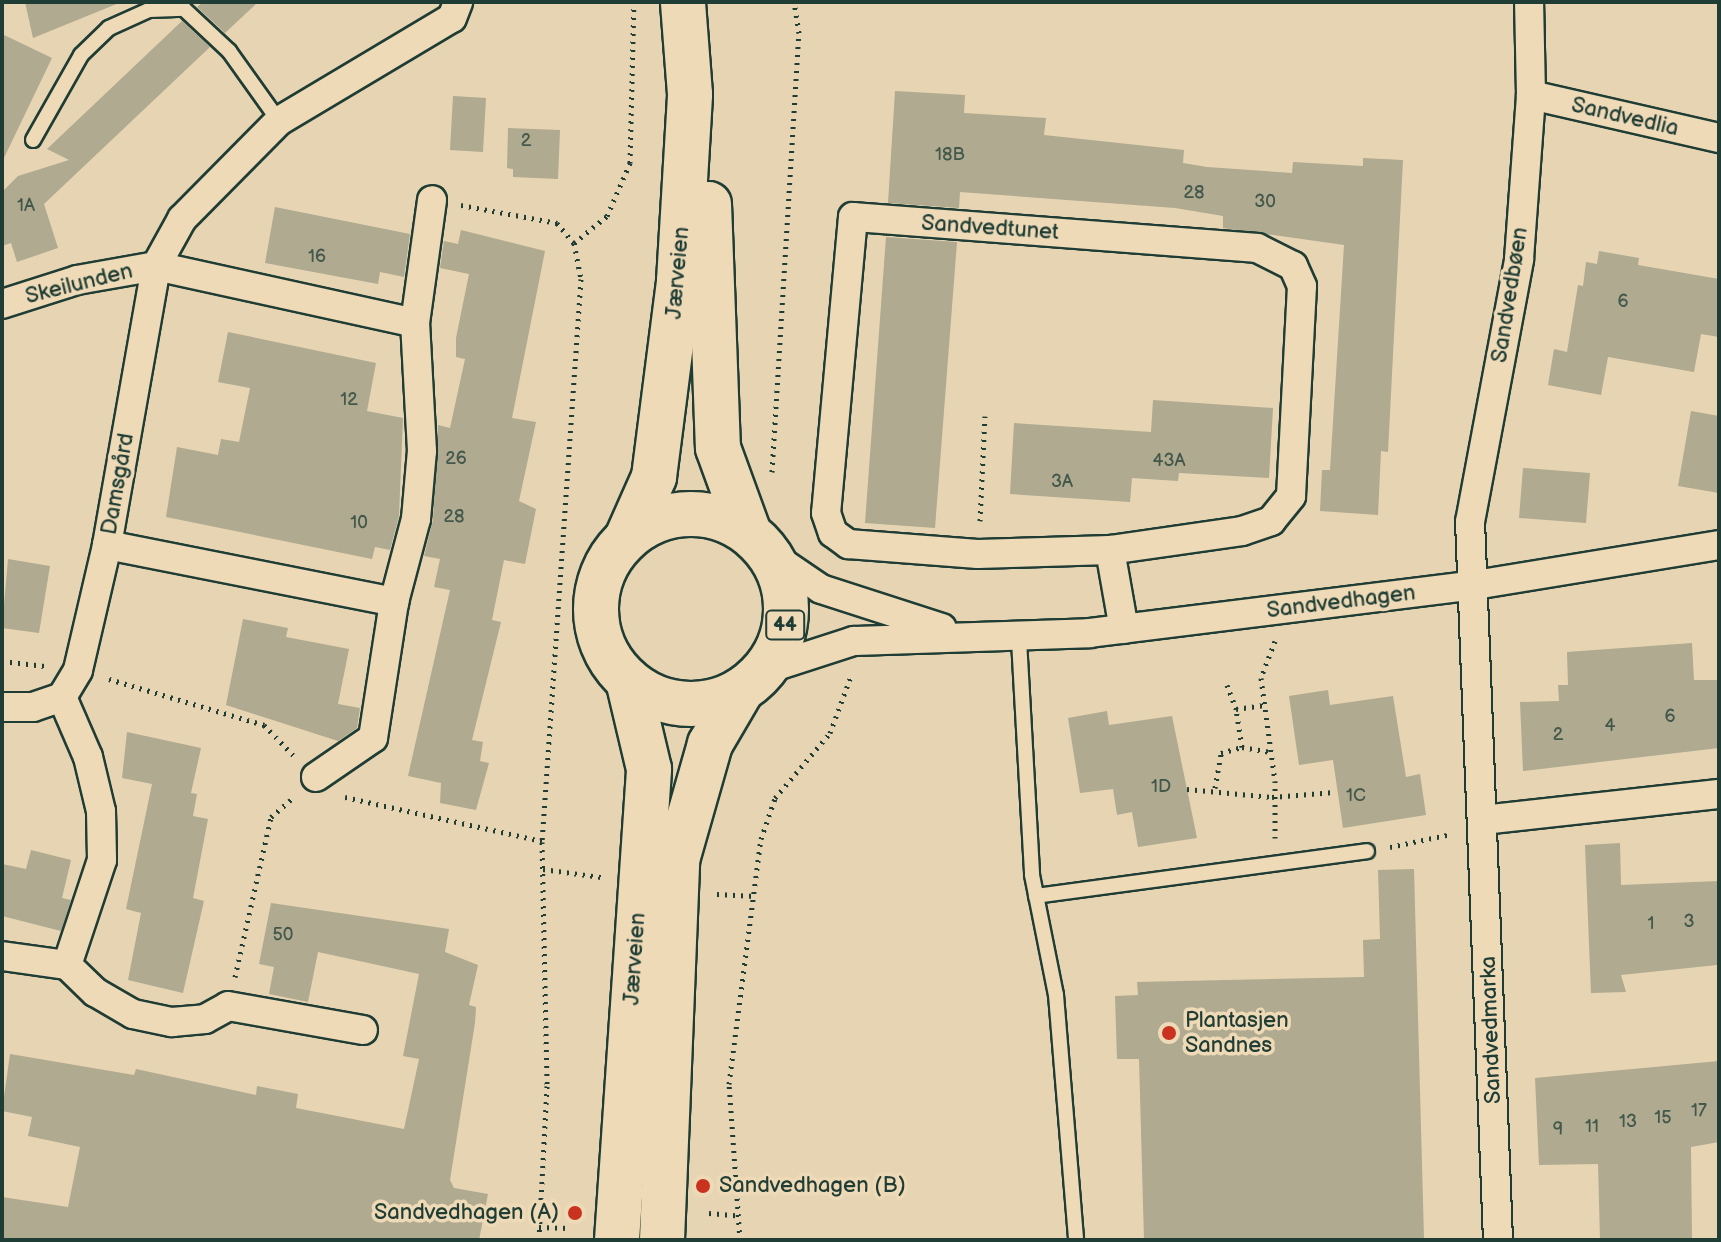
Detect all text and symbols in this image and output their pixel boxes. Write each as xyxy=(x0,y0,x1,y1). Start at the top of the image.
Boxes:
street label: Sandvedlia xyxy=(1569,92,1681,142)
house number: 2 xyxy=(521,130,531,152)
house number: 18B xyxy=(935,144,965,166)
house number: 28 xyxy=(1183,182,1205,204)
house number: 30 xyxy=(1254,191,1276,213)
house number: 1A xyxy=(17,195,35,217)
street label: Sandvedtunet xyxy=(920,210,1060,246)
street label: Sandvedbøen xyxy=(1486,225,1534,365)
street label: Jærveien xyxy=(661,226,695,320)
house number: 16 xyxy=(308,246,326,268)
street label: Skeilunden xyxy=(23,258,135,310)
house number: 6 xyxy=(1618,291,1628,313)
house number: 12 xyxy=(340,389,358,411)
street label: Damsgård xyxy=(96,431,140,537)
house number: 26 xyxy=(445,448,467,470)
house number: 43A xyxy=(1152,450,1186,472)
house number: 3A xyxy=(1051,471,1073,493)
house number: 28 xyxy=(443,506,465,528)
house number: 10 xyxy=(350,512,368,534)
street label: Sandvedhagen xyxy=(1265,580,1417,624)
road number: 44 xyxy=(765,609,805,641)
house number: 6 xyxy=(1665,706,1675,728)
house number: 4 xyxy=(1605,715,1615,737)
house number: 2 xyxy=(1553,724,1563,746)
house number: 1D xyxy=(1151,776,1171,798)
house number: 1C xyxy=(1346,785,1366,807)
house number: 3 xyxy=(1683,911,1695,933)
street label: Jærveien xyxy=(619,912,651,1006)
house number: 1 xyxy=(1648,913,1654,935)
house number: 50 xyxy=(273,924,293,946)
street label: Sandvedmarka xyxy=(1475,955,1507,1105)
place label: Plantasjen Sandnes xyxy=(1185,1007,1289,1058)
marker: Plantasjen Sandnes xyxy=(1160,1024,1178,1042)
house number: 17 xyxy=(1691,1100,1707,1122)
house number: 15 xyxy=(1654,1107,1672,1129)
house number: 13 xyxy=(1619,1111,1637,1133)
house number: 11 xyxy=(1585,1116,1599,1138)
house number: 9 xyxy=(1553,1119,1563,1141)
place label: Sandvedhagen (B) xyxy=(719,1173,906,1199)
marker: Sandvedhagen (B) xyxy=(694,1177,712,1195)
place label: Sandvedhagen (A) xyxy=(374,1200,559,1226)
marker: Sandvedhagen (A) xyxy=(566,1204,584,1222)

